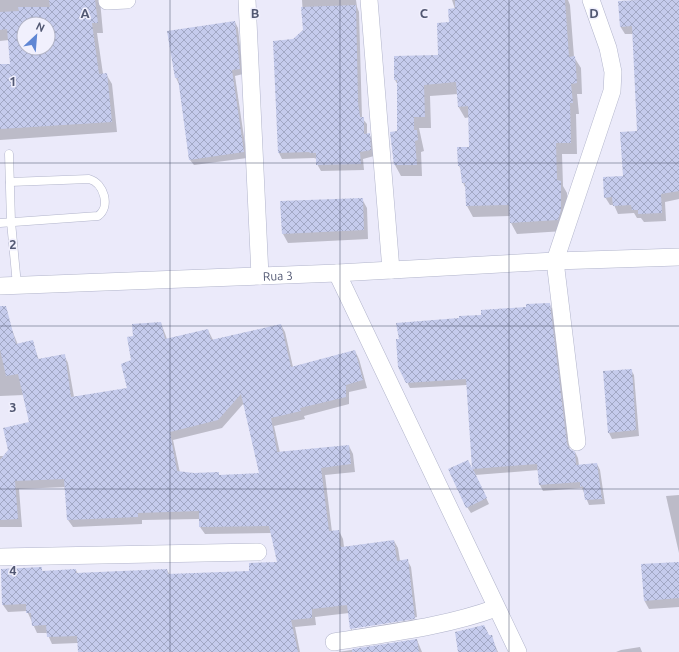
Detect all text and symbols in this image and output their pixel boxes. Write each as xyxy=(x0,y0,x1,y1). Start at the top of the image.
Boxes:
text: A xyxy=(80,6,90,20)
text: B xyxy=(251,6,260,20)
text: C xyxy=(420,6,429,20)
text: D xyxy=(589,6,599,20)
north arrow xyxy=(16,16,56,56)
text: N xyxy=(34,20,47,34)
text: 1 xyxy=(9,74,17,88)
text: 2 xyxy=(9,237,17,251)
street label: Rua 3 xyxy=(263,268,293,282)
text: 3 xyxy=(9,400,17,414)
text: 4 xyxy=(9,563,17,577)

